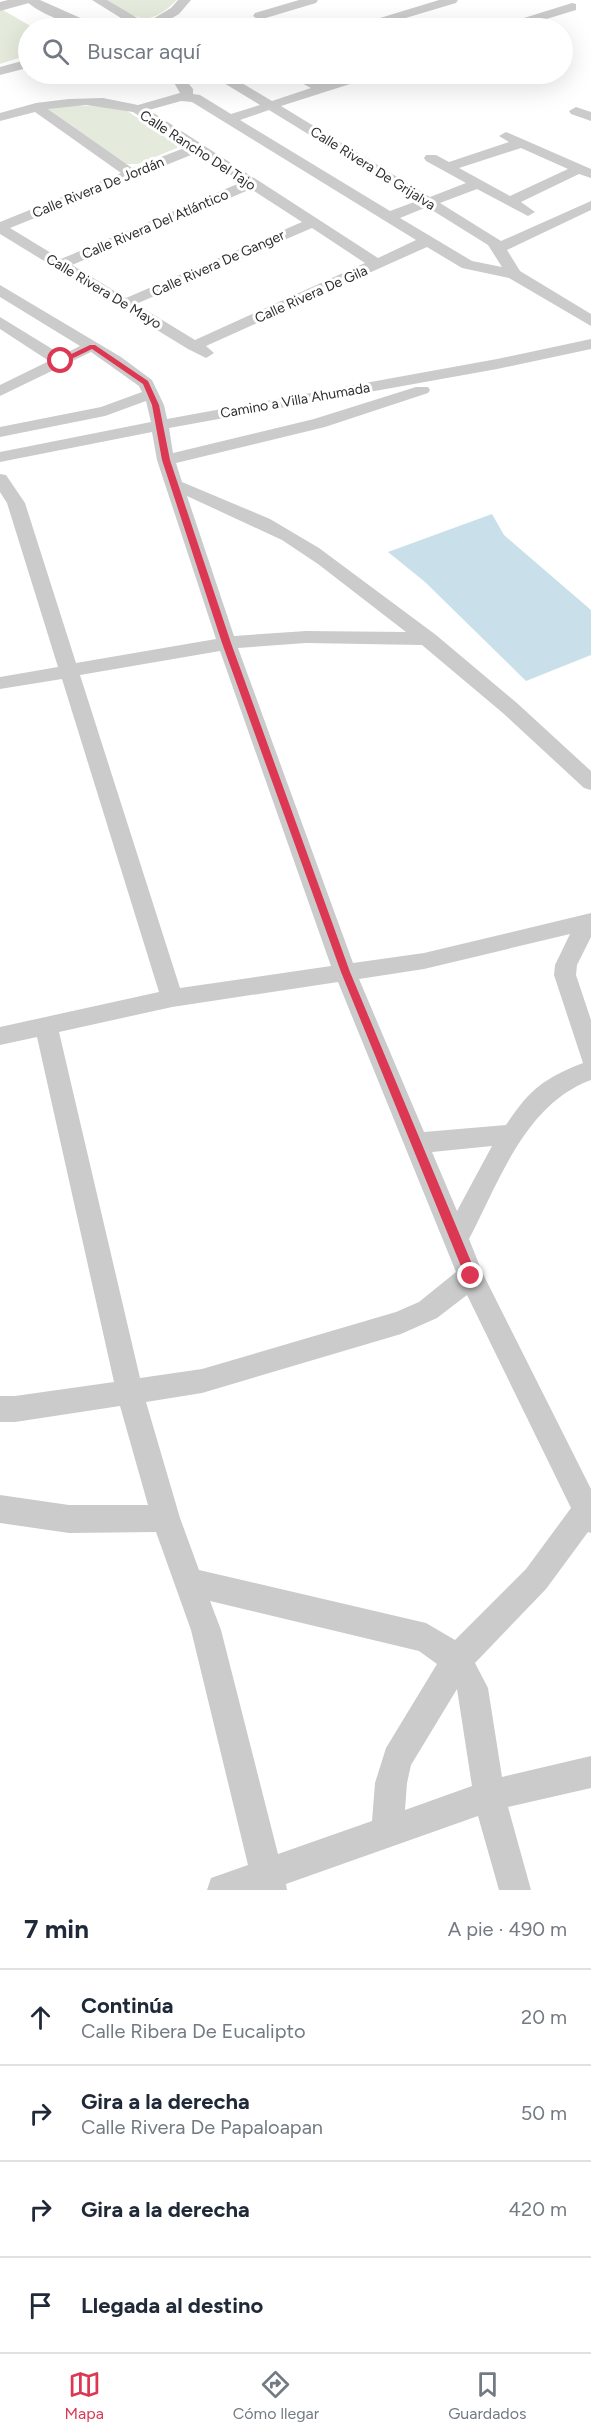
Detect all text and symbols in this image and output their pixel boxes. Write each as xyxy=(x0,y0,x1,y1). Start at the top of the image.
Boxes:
search box xyxy=(18,18,573,84)
icon: search xyxy=(39,35,72,68)
text: Buscar aquí xyxy=(87,38,200,65)
street label: Calle Rancho Del Tajo xyxy=(137,107,259,194)
street label: Calle Rivera De Grijalva xyxy=(307,123,438,214)
street label: Calle Rivera De Jordán xyxy=(30,153,167,222)
street label: Calle Rivera Del Atlántico xyxy=(79,186,231,263)
street label: Calle Rivera De Ganger xyxy=(149,226,287,300)
street label: Calle Rivera De Mayo xyxy=(43,250,164,333)
street label: Calle Rivera De Gila xyxy=(252,262,370,327)
route start xyxy=(47,347,73,373)
street label: Camino a Villa Ahumada xyxy=(219,379,371,422)
route end xyxy=(457,1262,483,1288)
text: 7 min xyxy=(24,1913,89,1945)
text: A pie · 490 m xyxy=(448,1917,567,1941)
text: Continúa xyxy=(81,1992,174,2019)
icon: ahead xyxy=(24,2001,57,2034)
text: 20 m xyxy=(521,2005,567,2029)
text: Calle Ribera De Eucalipto xyxy=(81,2019,306,2043)
text: Gira a la derecha xyxy=(81,2088,250,2115)
icon: right xyxy=(24,2097,57,2130)
text: 50 m xyxy=(521,2101,567,2125)
text: Calle Rivera De Papaloapan xyxy=(81,2115,323,2139)
icon: right xyxy=(24,2193,57,2226)
text: Gira a la derecha xyxy=(81,2196,250,2223)
text: 420 m xyxy=(509,2197,567,2221)
icon: arrive xyxy=(24,2289,57,2322)
text: Llegada al destino xyxy=(81,2292,263,2319)
tab: Mapa xyxy=(64,2368,104,2423)
tab: Cómo llegar xyxy=(233,2368,319,2423)
tab: Guardados xyxy=(448,2368,526,2423)

